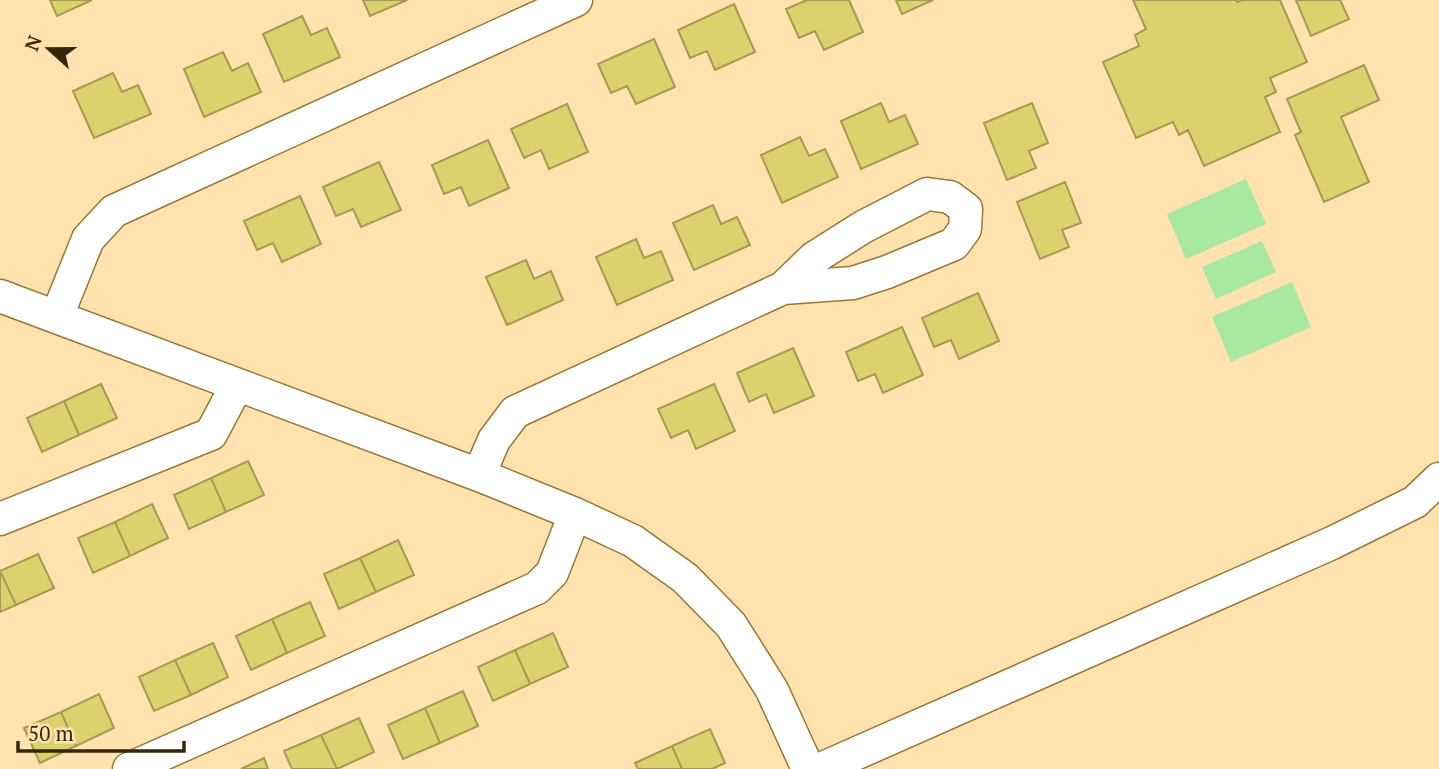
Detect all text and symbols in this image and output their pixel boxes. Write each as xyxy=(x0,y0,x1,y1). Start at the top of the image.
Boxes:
north arrow xyxy=(14,14,84,84)
text: N xyxy=(18,31,47,54)
scale bar xyxy=(18,710,184,754)
text: 50 m xyxy=(28,719,74,747)

